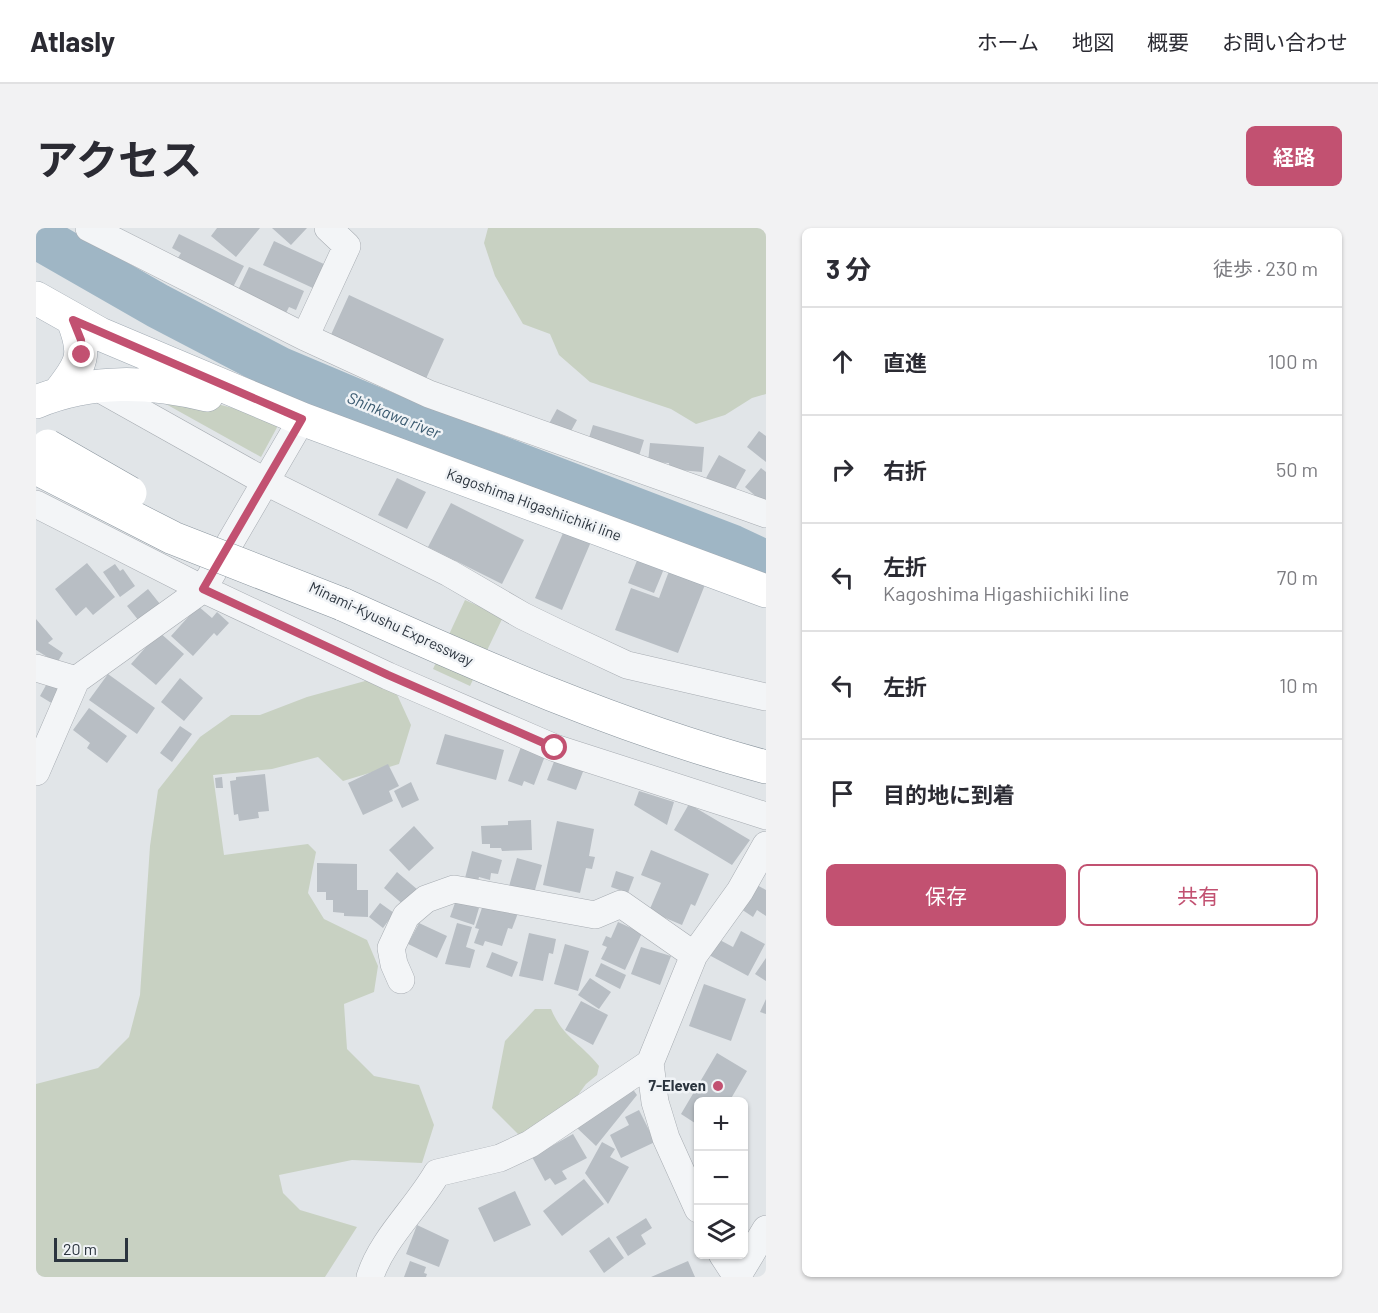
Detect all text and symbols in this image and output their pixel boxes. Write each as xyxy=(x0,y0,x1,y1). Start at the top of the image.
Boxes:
text: Atlasly xyxy=(30,24,115,58)
text: ホーム xyxy=(977,29,1039,54)
text: 地図 xyxy=(1072,29,1114,54)
text: 概要 xyxy=(1147,29,1189,54)
text: お問い合わせ xyxy=(1222,29,1348,54)
button: 経路 xyxy=(1246,126,1342,186)
text: アクセス xyxy=(36,133,202,183)
text: 3 分 xyxy=(826,253,871,284)
text: 徒歩 · 230 m xyxy=(1213,256,1318,280)
route end xyxy=(68,341,94,367)
icon: ahead xyxy=(826,345,859,378)
text: 直進 xyxy=(883,349,927,375)
text: 100 m xyxy=(1268,349,1318,373)
water label: Shinkawa river xyxy=(345,387,445,442)
icon: right xyxy=(826,453,859,486)
text: 右折 xyxy=(883,457,927,483)
text: 50 m xyxy=(1276,457,1318,481)
street label: Kagoshima Higashiichiki line xyxy=(444,464,624,544)
text: 左折 xyxy=(883,553,927,579)
icon: left xyxy=(826,561,859,594)
text: 70 m xyxy=(1277,565,1318,589)
street label: Minami-Kyushu Expressway xyxy=(306,577,477,669)
text: Kagoshima Higashiichiki line xyxy=(883,581,1129,605)
icon: left xyxy=(826,669,859,702)
text: 左折 xyxy=(883,673,927,699)
text: 10 m xyxy=(1279,673,1318,697)
route start xyxy=(541,734,567,760)
icon: arrive xyxy=(826,777,859,810)
text: 目的地に到着 xyxy=(883,781,1015,807)
button: 保存 xyxy=(826,864,1066,926)
button: 共有 xyxy=(1078,864,1318,926)
place label: 7-Eleven xyxy=(649,1076,706,1094)
marker: 7-Eleven xyxy=(711,1079,725,1093)
map controls xyxy=(694,1097,748,1259)
button: + xyxy=(694,1097,748,1151)
button: − xyxy=(694,1151,748,1205)
button: layers xyxy=(694,1205,748,1259)
scale bar xyxy=(54,1235,128,1262)
text: 20 m xyxy=(63,1239,97,1258)

